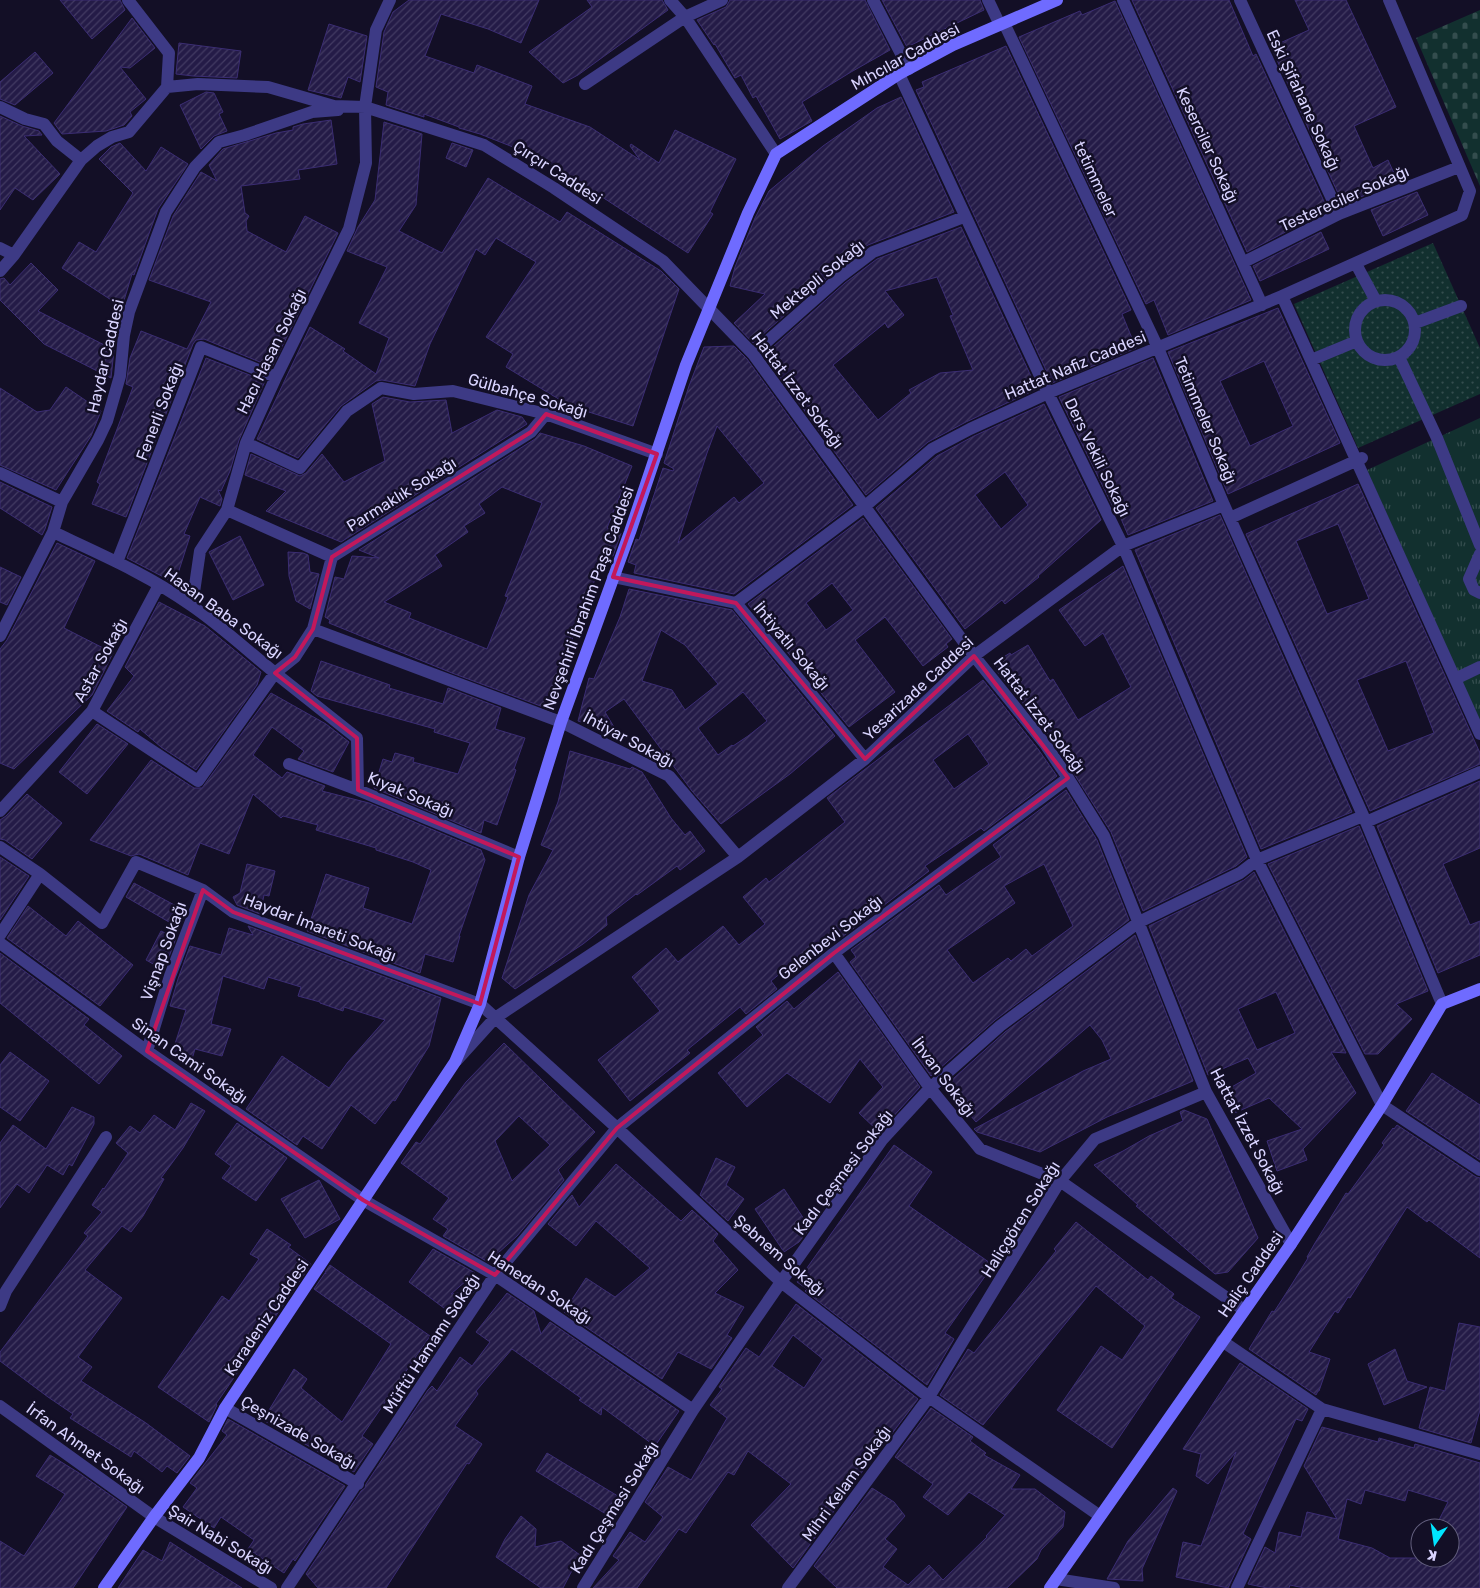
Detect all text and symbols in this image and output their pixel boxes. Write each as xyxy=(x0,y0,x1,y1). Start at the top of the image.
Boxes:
street label: Mıhcılar Caddesi xyxy=(848,19,963,94)
street label: Eski Şifahane Sokağı xyxy=(1263,27,1345,174)
street label: Keserciler Sokağı xyxy=(1172,84,1243,206)
street label: Çırçır Caddesi xyxy=(510,137,606,208)
street label: tetimmeler xyxy=(1070,138,1121,220)
street label: Testereciler Sokağı xyxy=(1277,161,1412,236)
street label: Mektepli Sokağı xyxy=(766,236,868,323)
street label: Hacı Hasan Sokağı xyxy=(233,285,310,417)
street label: Haydar Caddesi xyxy=(83,297,128,415)
street label: Hattat Nafiz Caddesi xyxy=(1002,327,1149,404)
street label: Hattat İzzet Sokağı xyxy=(748,328,848,452)
street label: Tetimmeler Sokağı xyxy=(1170,354,1241,487)
street label: Fenerli Sokağı xyxy=(132,359,187,463)
street label: Gülbahçe Sokağı xyxy=(466,369,590,422)
street label: Ders Vekili Sokağı xyxy=(1061,395,1135,520)
street label: Parmaklık Sokağı xyxy=(343,453,460,536)
street label: Nevşehirli İbrahim Paşa Caddesi xyxy=(539,484,638,713)
street label: Hasan Baba Sokağı xyxy=(161,564,287,663)
street label: İhtiyatlı Sokağı xyxy=(749,599,834,694)
street label: Astar Sokağı xyxy=(70,615,131,706)
street label: Yesarizade Caddesi xyxy=(859,632,977,744)
street label: Hattat İzzet Sokağı xyxy=(990,653,1090,777)
street label: İhtiyar Sokağı xyxy=(580,707,678,771)
street label: Kıyak Sokağı xyxy=(365,768,457,821)
street label: Haydar İmareti Sokağı xyxy=(241,889,399,965)
street label: Gelenbevi Sokağı xyxy=(775,891,886,984)
street label: Vişnap Sokağı xyxy=(137,899,190,1003)
street label: Sinan Cami Sokağı xyxy=(128,1013,251,1107)
street label: İhvan Sokağı xyxy=(908,1034,980,1121)
street label: Hattat İzzet Sokağı xyxy=(1206,1065,1289,1198)
street label: Kadı Çeşmesi Sokağı xyxy=(790,1106,897,1239)
street label: Haliçgören Sokağı xyxy=(977,1158,1064,1281)
street label: Şebnem Sokağı xyxy=(730,1211,829,1300)
street label: Haliç Caddesi xyxy=(1214,1228,1287,1321)
street label: Hanedan Sokağı xyxy=(484,1247,595,1328)
street label: Karadeniz Caddesi xyxy=(220,1255,313,1379)
street label: Müftü Hamamı Sokağı xyxy=(379,1270,484,1417)
street label: Çeşnizade Sokağı xyxy=(238,1392,360,1473)
street label: İrfan Ahmet Sokağı xyxy=(23,1399,149,1498)
street label: Mihri Kelam Sokağı xyxy=(798,1422,895,1545)
street label: Kadı Çeşmesi Sokağı xyxy=(566,1438,663,1577)
street label: Şair Nabi Sokağı xyxy=(165,1501,277,1578)
north arrow xyxy=(1410,1518,1460,1568)
text: K xyxy=(1425,1546,1439,1565)

